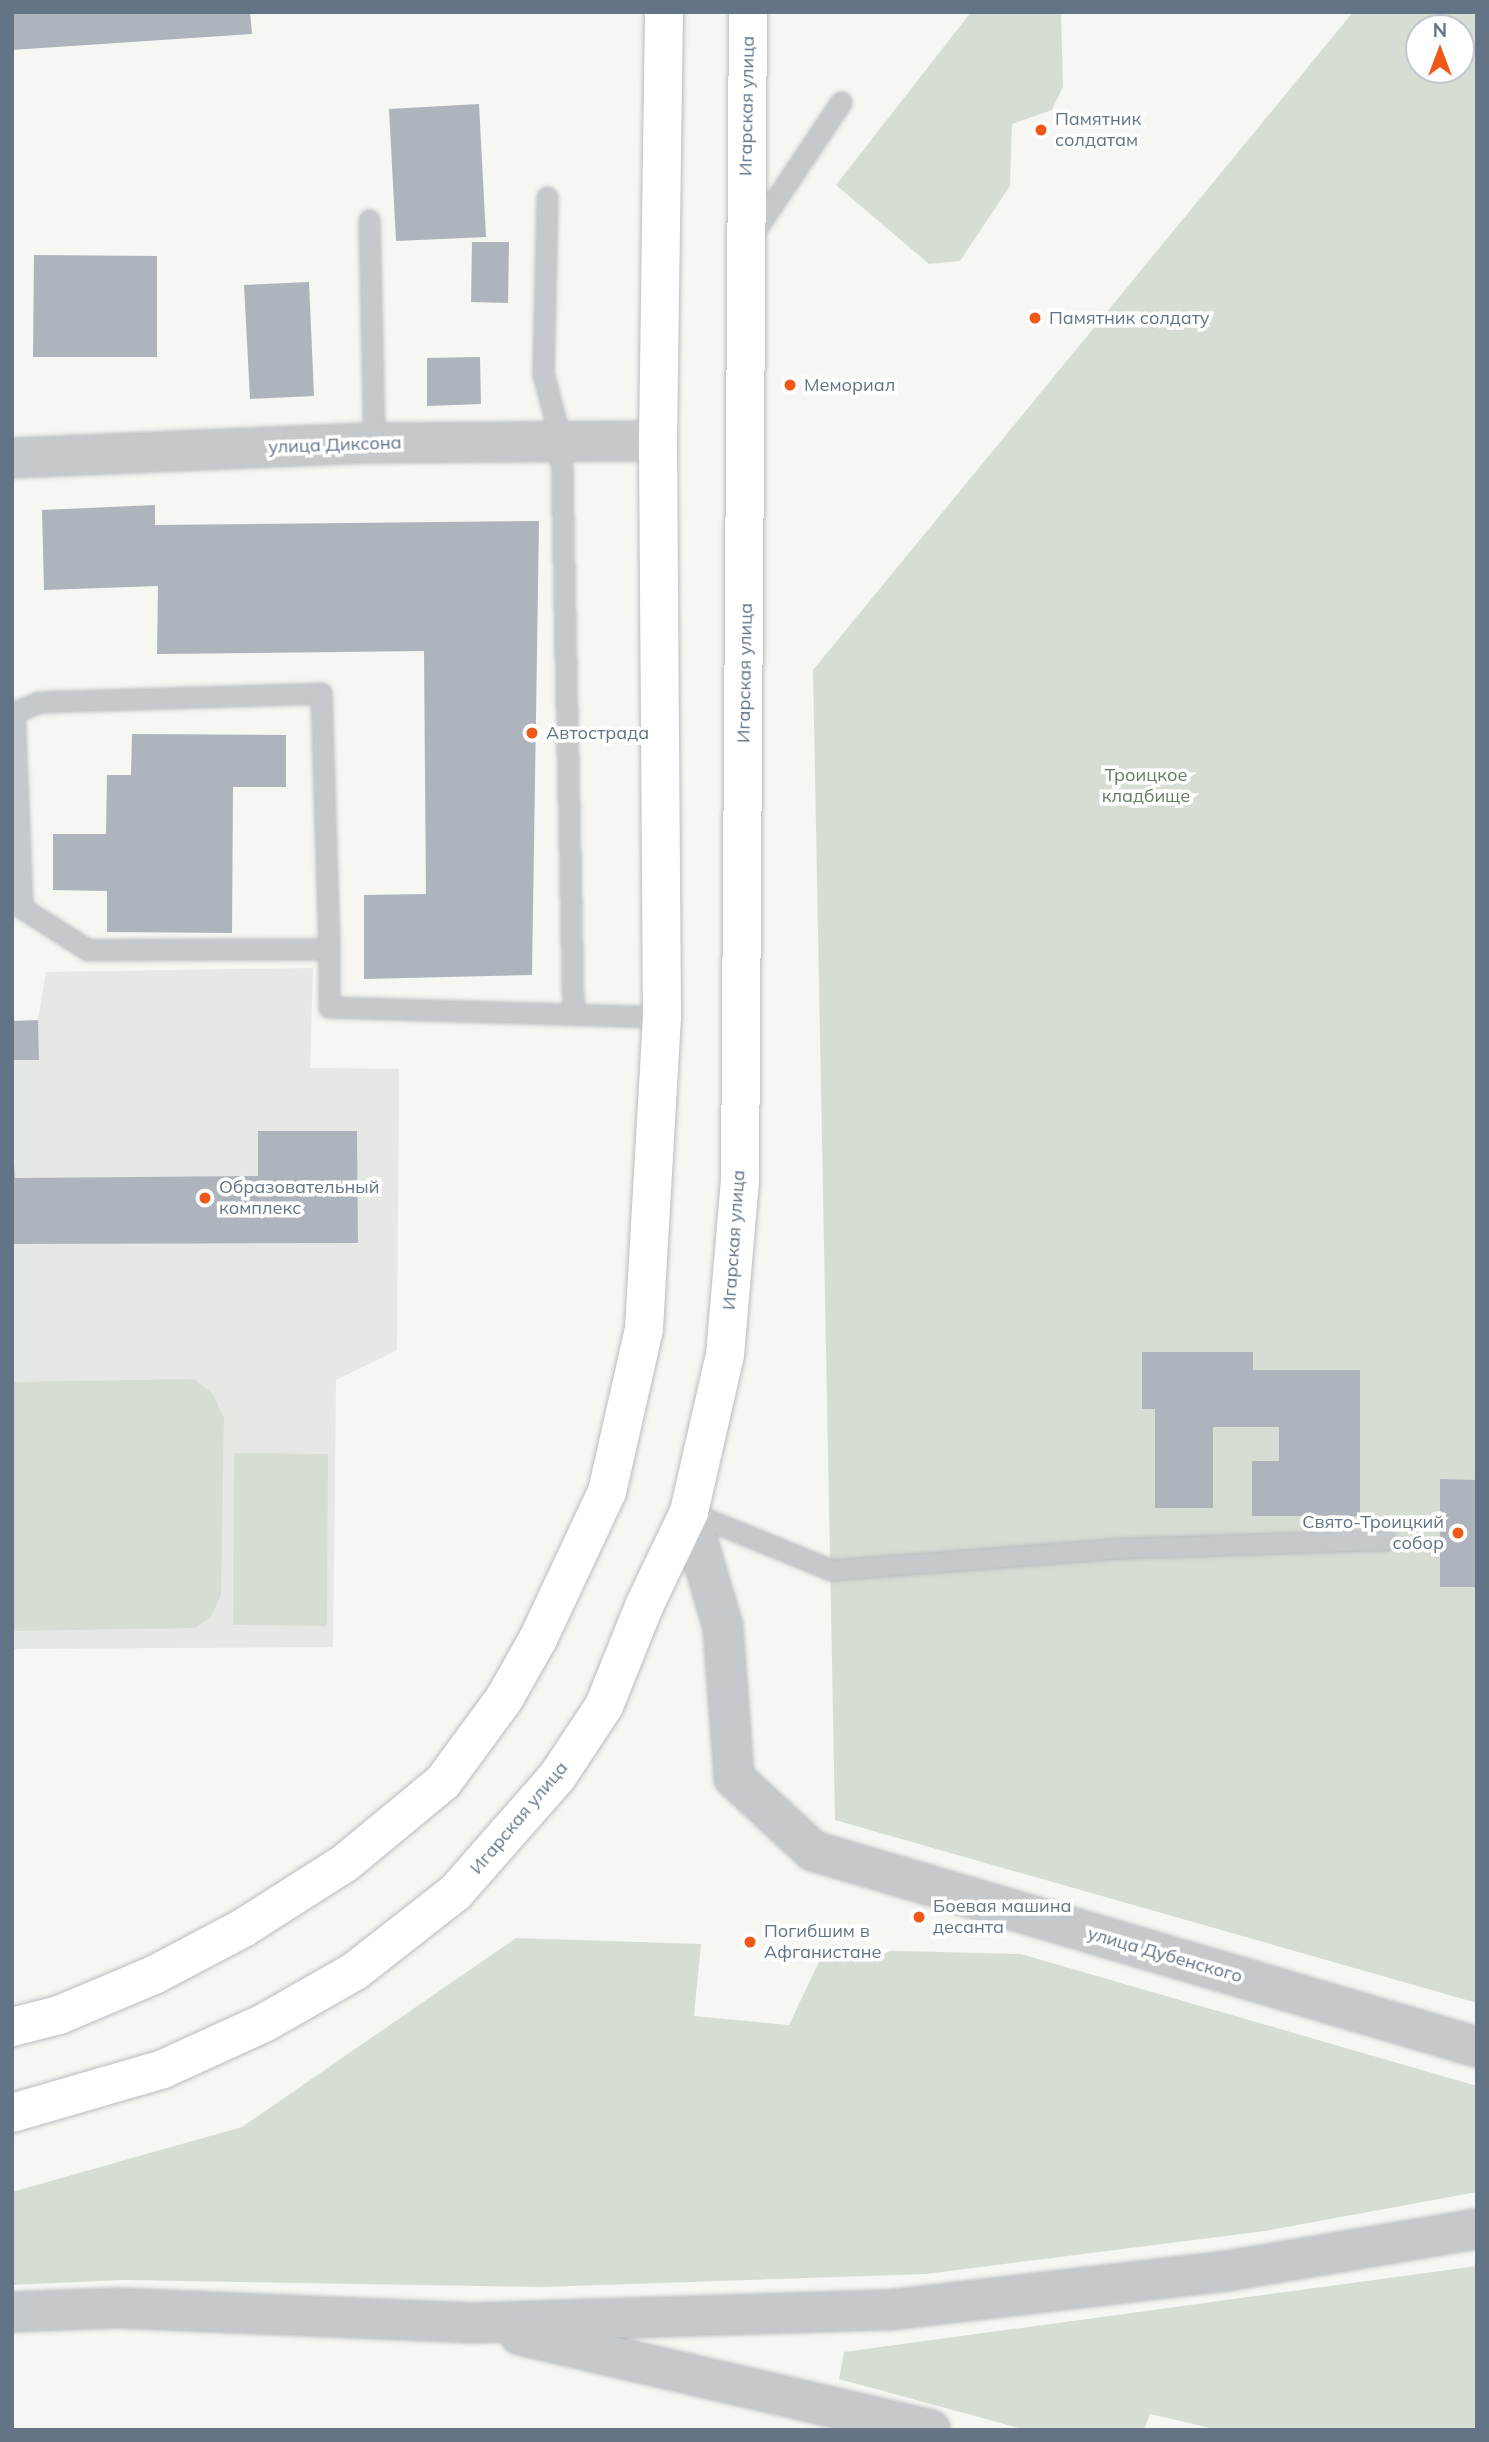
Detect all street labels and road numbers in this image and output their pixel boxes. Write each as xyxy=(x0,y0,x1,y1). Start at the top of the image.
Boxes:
street label: Игарская улица xyxy=(735,36,759,176)
street label: улица Диксона xyxy=(268,432,402,458)
street label: Игарская улица xyxy=(733,603,757,743)
street label: Игарская улица xyxy=(718,1169,750,1311)
street label: Игарская улица xyxy=(466,1757,572,1879)
street label: улица Дубенского xyxy=(1085,1923,1245,1987)

